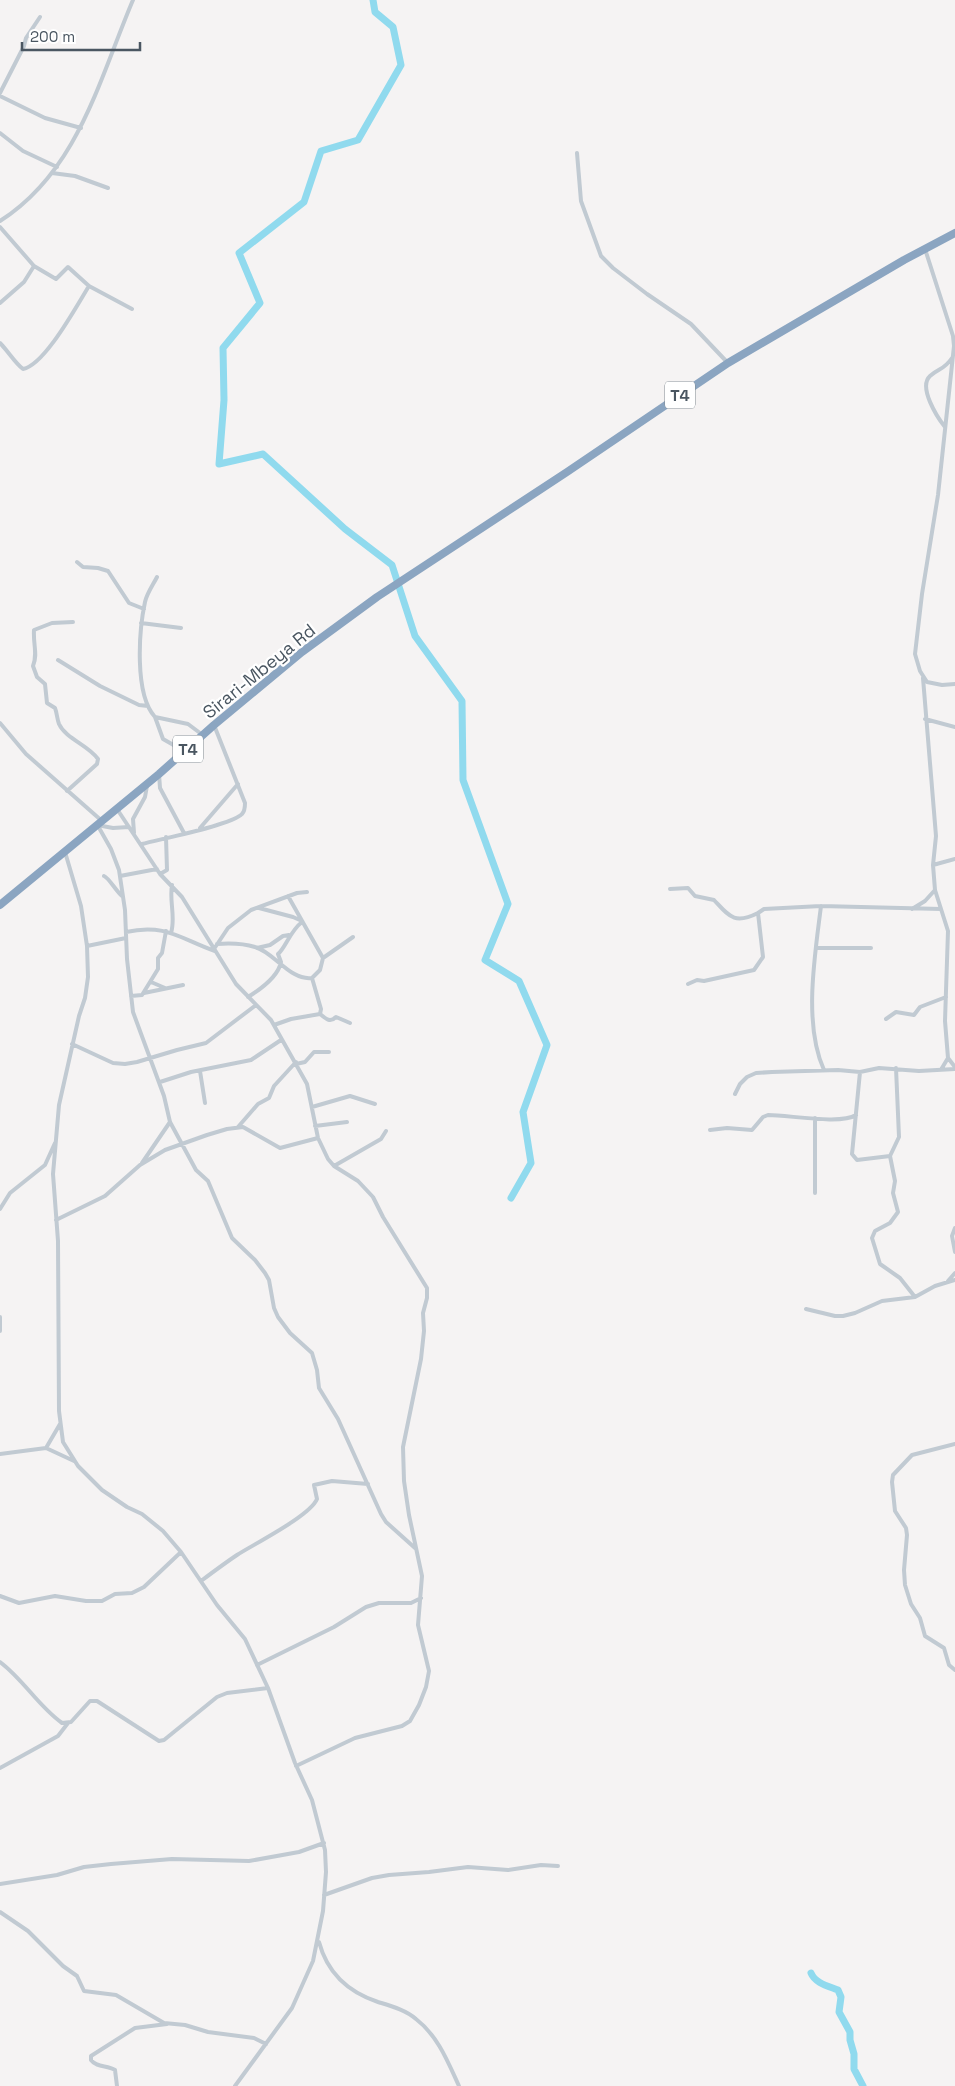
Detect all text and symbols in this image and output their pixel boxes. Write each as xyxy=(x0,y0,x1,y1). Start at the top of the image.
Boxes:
scale bar xyxy=(22,20,140,52)
text: 200 m xyxy=(30,27,75,46)
road number: T4 xyxy=(665,382,695,408)
street label: Sirari-Mbeya Rd xyxy=(198,619,320,723)
road number: T4 xyxy=(173,736,203,762)

